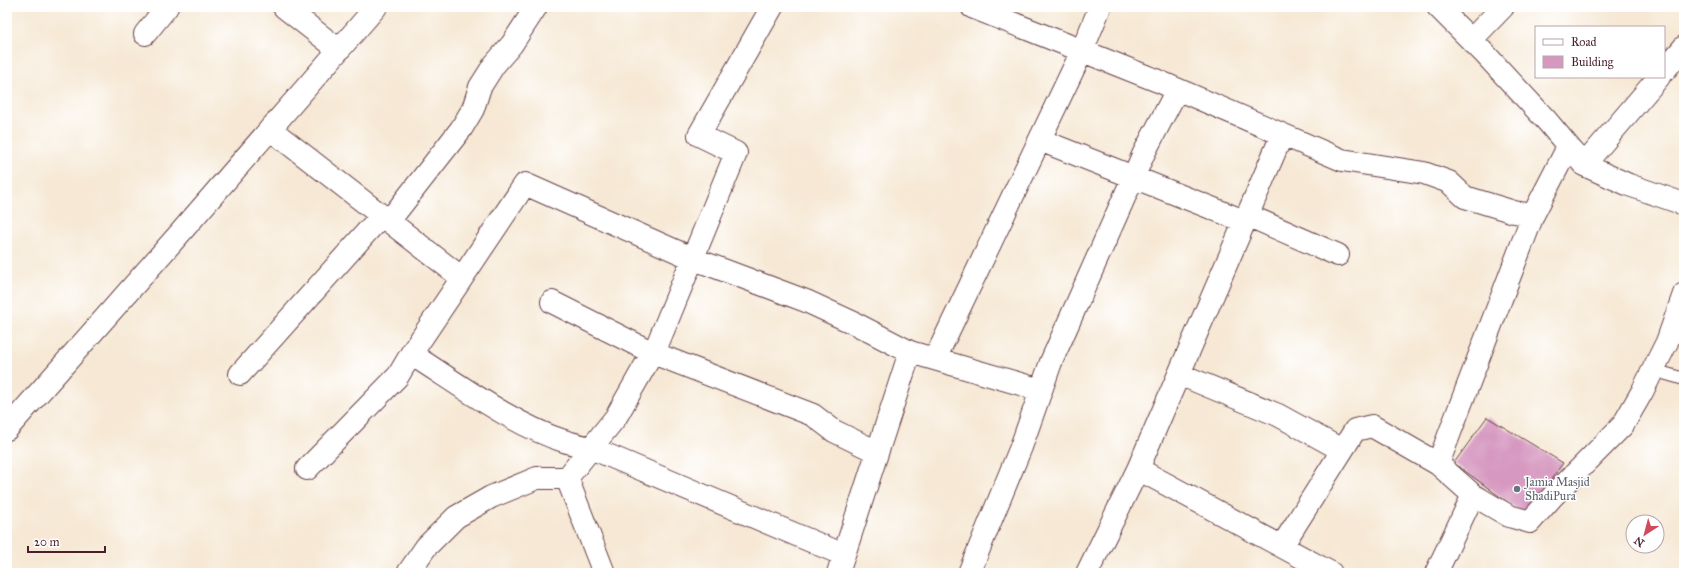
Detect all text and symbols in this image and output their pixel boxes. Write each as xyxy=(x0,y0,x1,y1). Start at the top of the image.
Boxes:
legend xyxy=(1535,26,1665,78)
text: Road xyxy=(1571,35,1597,49)
text: Building xyxy=(1571,55,1614,70)
place label: Jamia Masjid ShadiPura xyxy=(1523,475,1590,503)
marker: Jamia Masjid ShadiPura xyxy=(1512,484,1522,494)
north arrow xyxy=(1625,514,1665,554)
scale bar xyxy=(28,528,105,554)
text: N xyxy=(1631,533,1647,550)
text: 20 m xyxy=(34,535,60,549)

